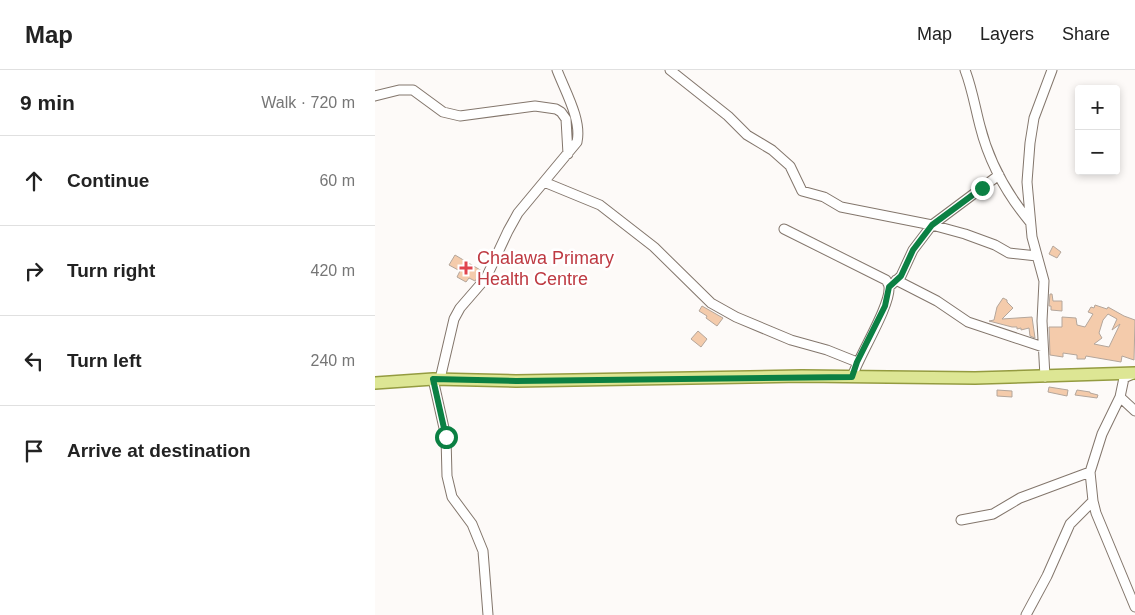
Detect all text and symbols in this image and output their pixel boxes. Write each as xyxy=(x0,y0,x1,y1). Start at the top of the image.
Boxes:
text: Map xyxy=(25,21,73,48)
text: Map xyxy=(917,24,952,44)
text: Layers xyxy=(980,24,1034,44)
text: Share xyxy=(1062,24,1110,44)
map controls xyxy=(1075,85,1120,175)
button: + xyxy=(1075,85,1120,130)
text: 9 min xyxy=(20,91,75,114)
text: Walk · 720 m xyxy=(261,94,355,111)
button: − xyxy=(1075,130,1120,175)
icon: ahead xyxy=(20,167,48,195)
text: Continue xyxy=(67,170,149,191)
text: 60 m xyxy=(319,172,355,189)
route end xyxy=(971,177,994,200)
place label: Chalawa Primary Health Centre xyxy=(477,248,614,289)
icon: right xyxy=(20,257,48,285)
text: Turn right xyxy=(67,260,155,281)
marker: Chalawa Primary Health Centre xyxy=(459,261,473,275)
text: 420 m xyxy=(311,262,355,279)
icon: left xyxy=(20,347,48,375)
text: Turn left xyxy=(67,350,142,371)
text: 240 m xyxy=(311,352,355,369)
route start xyxy=(435,426,458,449)
icon: arrive xyxy=(20,437,48,465)
text: Arrive at destination xyxy=(67,440,251,461)

